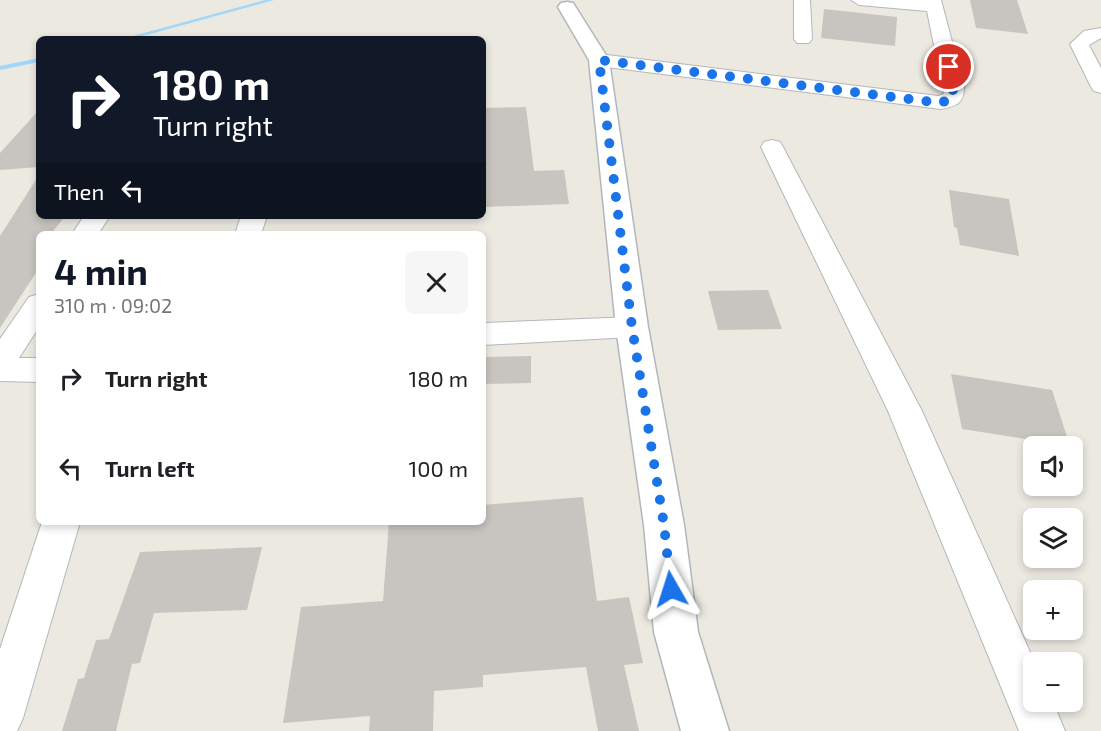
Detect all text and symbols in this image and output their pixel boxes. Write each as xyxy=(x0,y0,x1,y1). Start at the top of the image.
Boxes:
pin xyxy=(923,41,974,92)
icon: arrive xyxy=(932,50,965,83)
text: 180 m xyxy=(153,58,270,108)
icon: right xyxy=(54,60,132,138)
text: Turn right xyxy=(153,109,273,141)
icon: left xyxy=(116,174,149,207)
text: Then xyxy=(54,178,104,204)
text: 4 min xyxy=(54,249,148,292)
button: close xyxy=(405,251,468,314)
text: 310 m · 09:02 xyxy=(54,293,172,317)
icon: right xyxy=(54,362,87,395)
text: Turn right xyxy=(105,365,207,391)
text: 180 m xyxy=(408,365,468,391)
map controls xyxy=(1023,436,1083,712)
button: sound xyxy=(1023,436,1083,496)
icon: left xyxy=(54,452,87,485)
text: Turn left xyxy=(105,455,194,481)
text: 100 m xyxy=(409,455,468,481)
button: layers xyxy=(1023,508,1083,568)
position arrow xyxy=(639,557,703,621)
button: + xyxy=(1023,580,1083,640)
button: − xyxy=(1023,652,1083,712)

